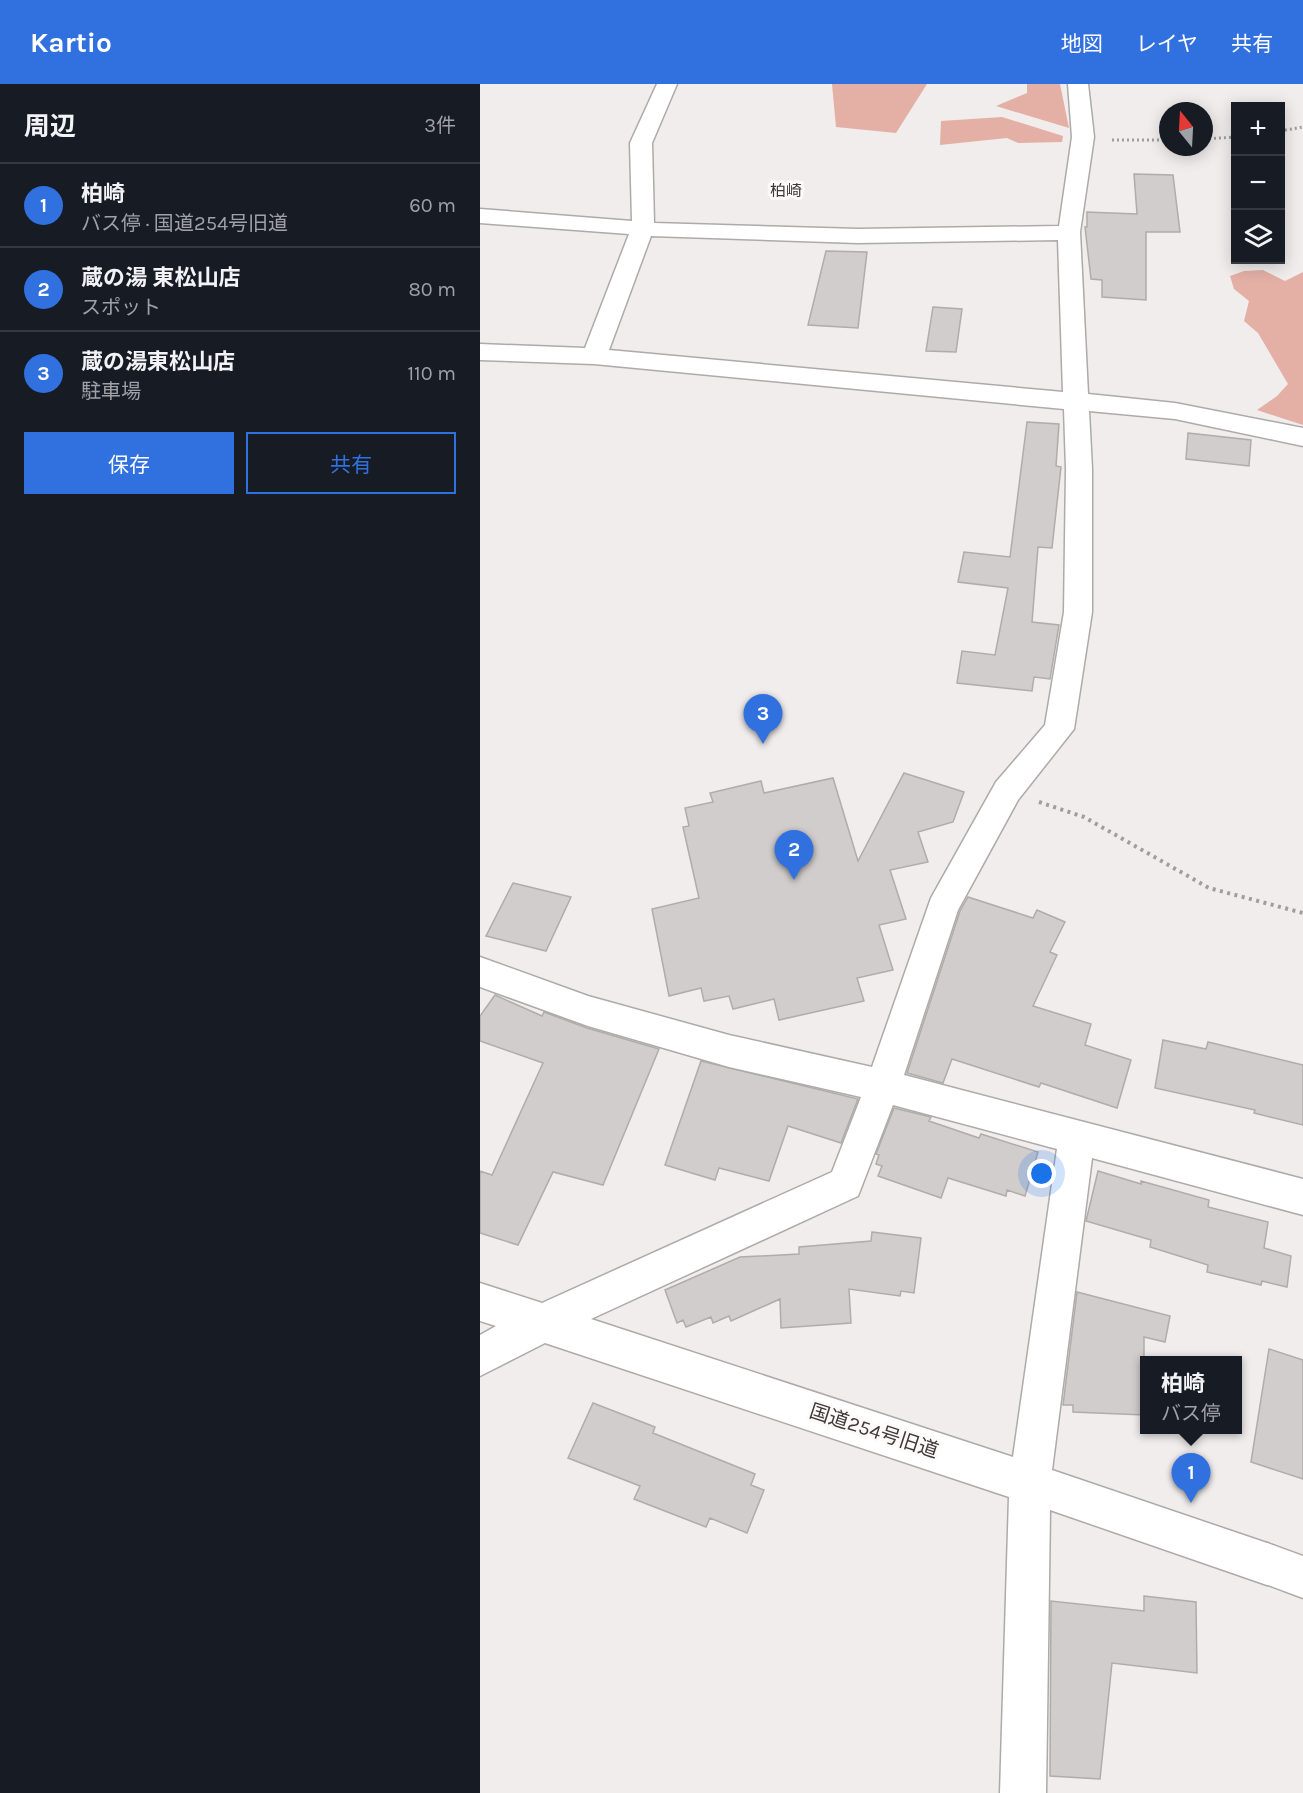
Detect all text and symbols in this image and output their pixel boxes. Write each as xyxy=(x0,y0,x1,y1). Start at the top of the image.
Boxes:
text: Kartio xyxy=(30,26,112,59)
text: 地図 xyxy=(1061,32,1103,56)
text: レイヤ xyxy=(1136,32,1198,56)
text: 共有 xyxy=(1231,32,1273,56)
north arrow xyxy=(1159,102,1213,156)
map controls xyxy=(1231,102,1285,264)
button: + xyxy=(1231,102,1285,156)
text: 周辺 xyxy=(24,111,76,142)
text: 3件 xyxy=(424,114,456,137)
button: − xyxy=(1231,156,1285,210)
text: 柏崎 xyxy=(81,181,125,207)
district label: 柏崎 xyxy=(770,181,802,200)
text: 1 xyxy=(40,194,47,217)
text: 60 m xyxy=(409,194,456,217)
button: layers xyxy=(1231,210,1285,264)
text: バス停 · 国道254号旧道 xyxy=(81,212,288,235)
text: 蔵の湯 東松山店 xyxy=(81,265,241,291)
text: 2 xyxy=(37,278,50,301)
text: 80 m xyxy=(408,278,456,301)
text: スポット xyxy=(81,296,161,319)
text: 蔵の湯東松山店 xyxy=(81,349,235,375)
text: 3 xyxy=(37,362,50,385)
text: 110 m xyxy=(407,362,456,385)
text: 駐車場 xyxy=(81,380,141,403)
button: 保存 xyxy=(24,432,234,494)
button: 共有 xyxy=(246,432,456,494)
pin: 3 xyxy=(744,694,782,744)
pin: 2 xyxy=(774,830,814,880)
your location xyxy=(1027,1159,1056,1188)
popup xyxy=(1140,1356,1242,1434)
text: 柏崎 xyxy=(1161,1371,1205,1397)
street label: 国道254号旧道 xyxy=(807,1399,941,1463)
text: バス停 xyxy=(1161,1402,1221,1425)
pin: 1 xyxy=(1172,1454,1210,1503)

